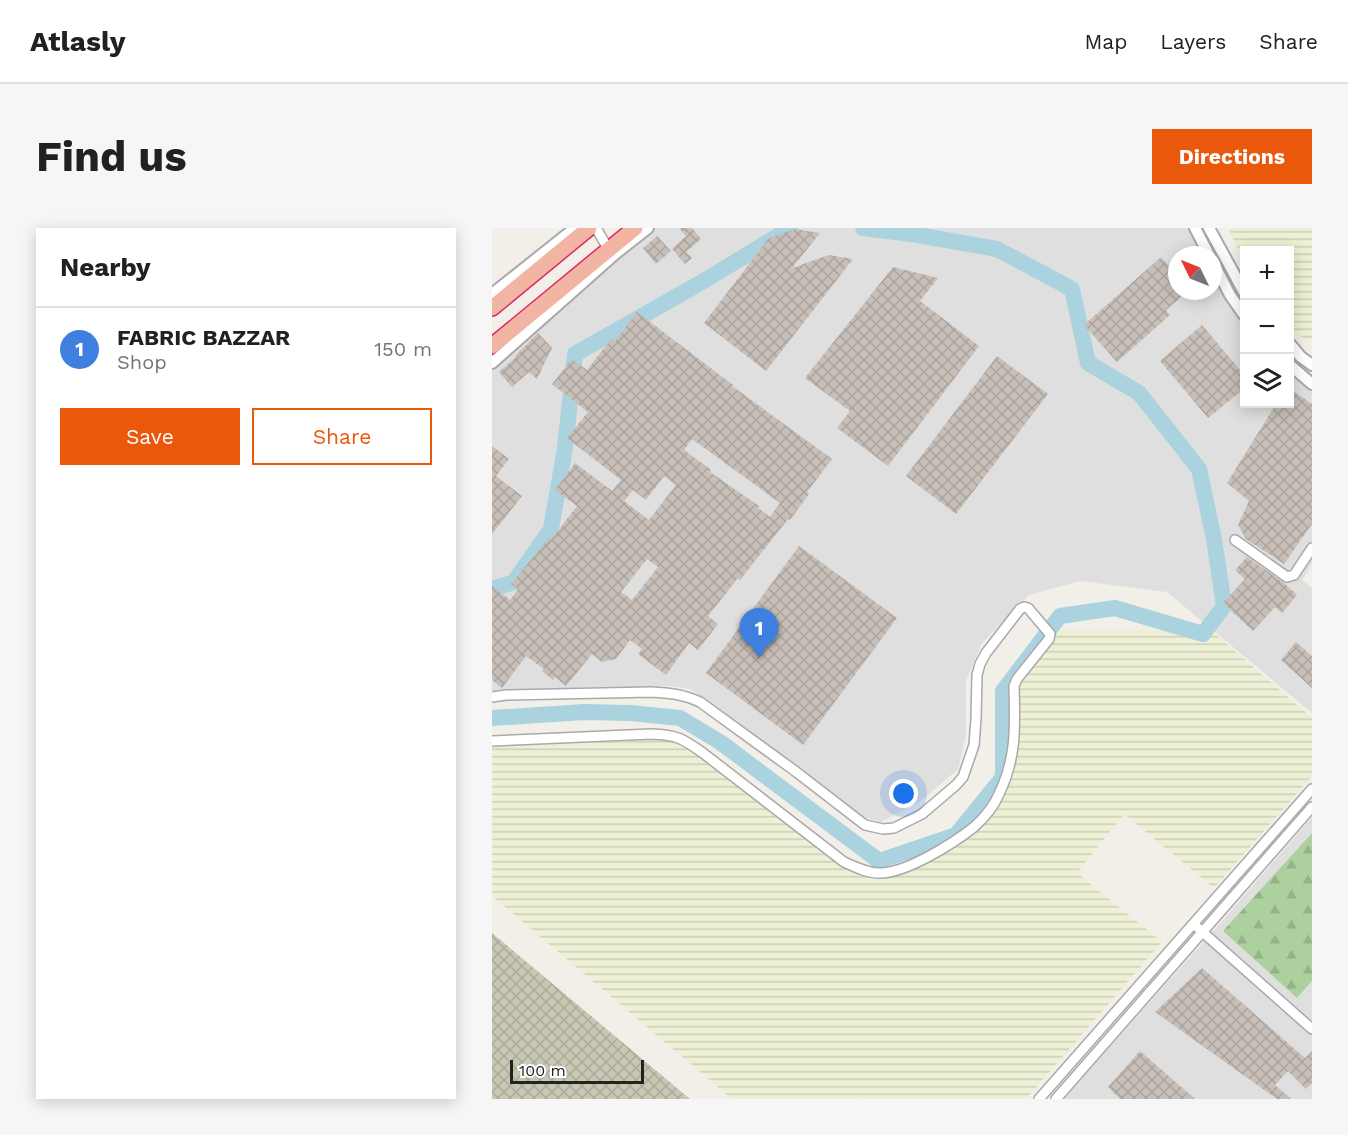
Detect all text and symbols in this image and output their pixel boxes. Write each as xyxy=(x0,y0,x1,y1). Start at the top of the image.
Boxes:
text: Atlasly xyxy=(30,25,125,58)
text: Map xyxy=(1084,29,1127,54)
text: Layers xyxy=(1160,29,1226,54)
text: Share xyxy=(1259,29,1318,54)
button: Directions xyxy=(1152,129,1312,184)
text: Find us xyxy=(36,132,187,181)
north arrow xyxy=(1168,246,1222,300)
map controls xyxy=(1240,246,1294,408)
button: + xyxy=(1240,246,1294,300)
text: Nearby xyxy=(60,252,151,282)
button: − xyxy=(1240,300,1294,354)
text: FABRIC BAZZAR xyxy=(117,325,290,350)
text: 1 xyxy=(75,337,84,361)
text: 150 m xyxy=(374,337,432,361)
text: Shop xyxy=(117,350,167,374)
button: layers xyxy=(1240,354,1294,408)
button: Save xyxy=(60,408,240,465)
button: Share xyxy=(252,408,432,465)
pin: 1 xyxy=(740,608,778,658)
your location xyxy=(889,779,918,808)
scale bar xyxy=(510,1057,644,1084)
text: 100 m xyxy=(519,1061,566,1080)

